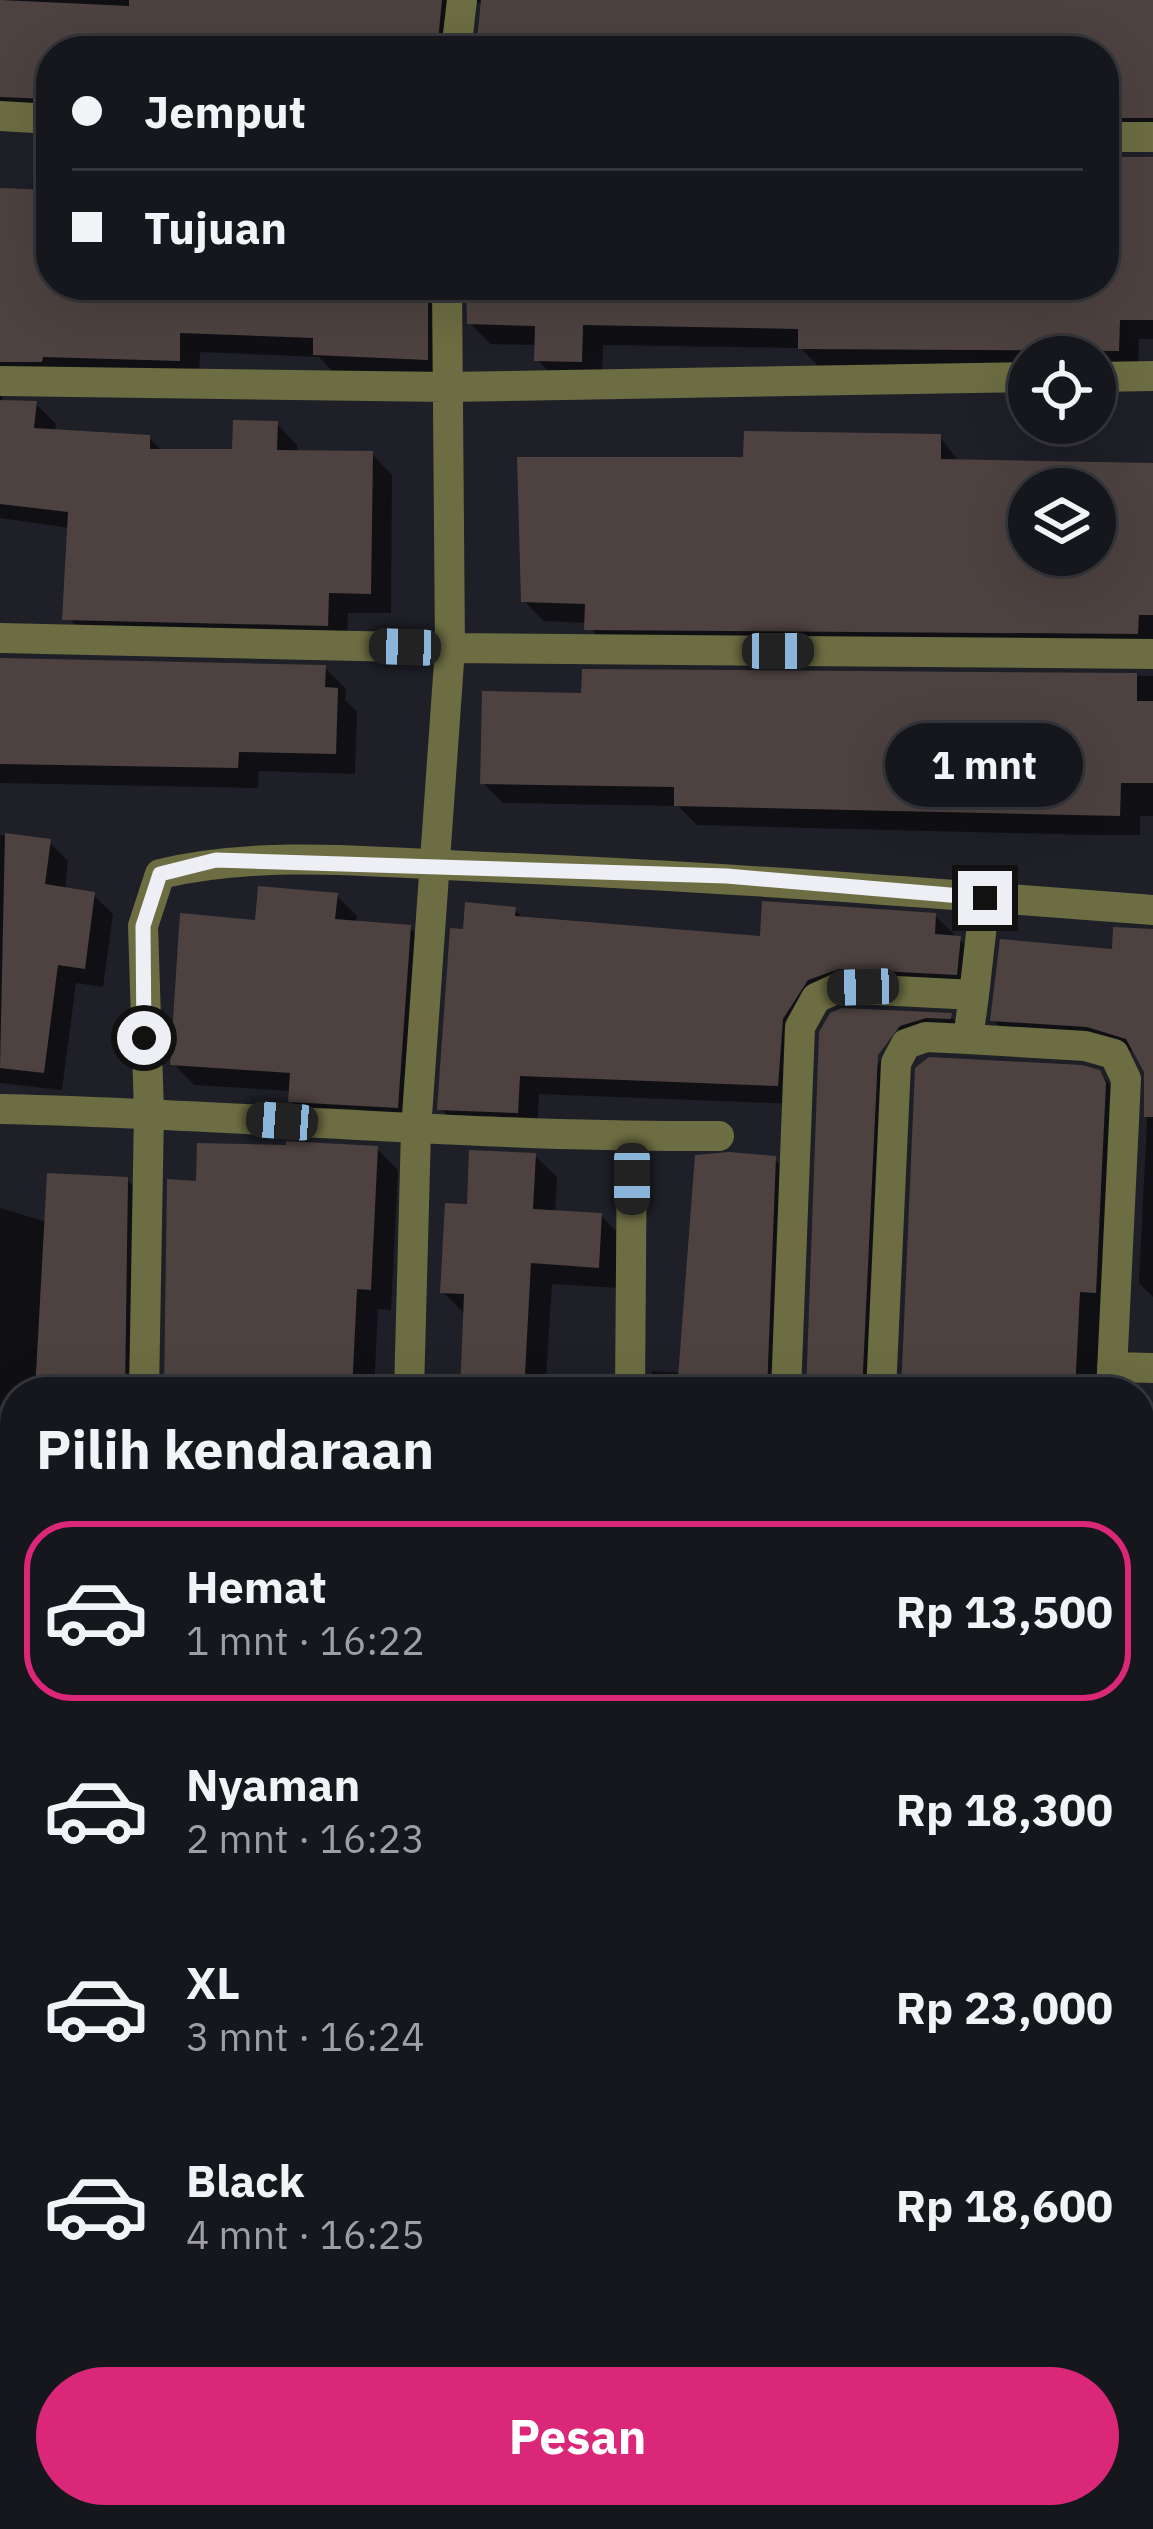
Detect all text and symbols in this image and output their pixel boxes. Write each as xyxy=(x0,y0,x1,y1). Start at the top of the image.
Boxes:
text: Jemput xyxy=(144,82,306,140)
text: Tujuan xyxy=(144,198,287,256)
map controls xyxy=(1008,336,1116,576)
button: locate xyxy=(1008,336,1116,444)
button: layers xyxy=(1008,468,1116,576)
car xyxy=(368,628,442,666)
car xyxy=(742,633,814,669)
callout: 1 mnt xyxy=(886,724,1084,808)
text: 1 mnt xyxy=(931,739,1037,790)
route end xyxy=(958,871,1012,925)
car xyxy=(826,968,900,1006)
route start xyxy=(117,1011,171,1065)
car xyxy=(245,1101,319,1141)
car xyxy=(614,1143,650,1215)
text: Pilih kendaraan xyxy=(36,1414,434,1484)
icon: car xyxy=(42,1557,150,1665)
text: Hemat xyxy=(186,1557,327,1615)
text: Rp 13,500 xyxy=(896,1582,1113,1640)
text: 1 mnt · 16:22 xyxy=(186,1615,425,1666)
icon: car xyxy=(42,1755,150,1863)
text: Nyaman xyxy=(186,1755,360,1813)
text: Rp 18,300 xyxy=(896,1780,1113,1838)
text: 2 mnt · 16:23 xyxy=(186,1813,425,1864)
icon: car xyxy=(42,1953,150,2061)
text: XL xyxy=(186,1953,240,2011)
text: Rp 23,000 xyxy=(896,1978,1113,2036)
text: 3 mnt · 16:24 xyxy=(186,2011,425,2062)
icon: car xyxy=(42,2151,150,2259)
text: Black xyxy=(186,2151,305,2209)
text: Rp 18,600 xyxy=(896,2176,1113,2234)
text: 4 mnt · 16:25 xyxy=(186,2209,425,2260)
button: Pesan xyxy=(36,2367,1119,2505)

